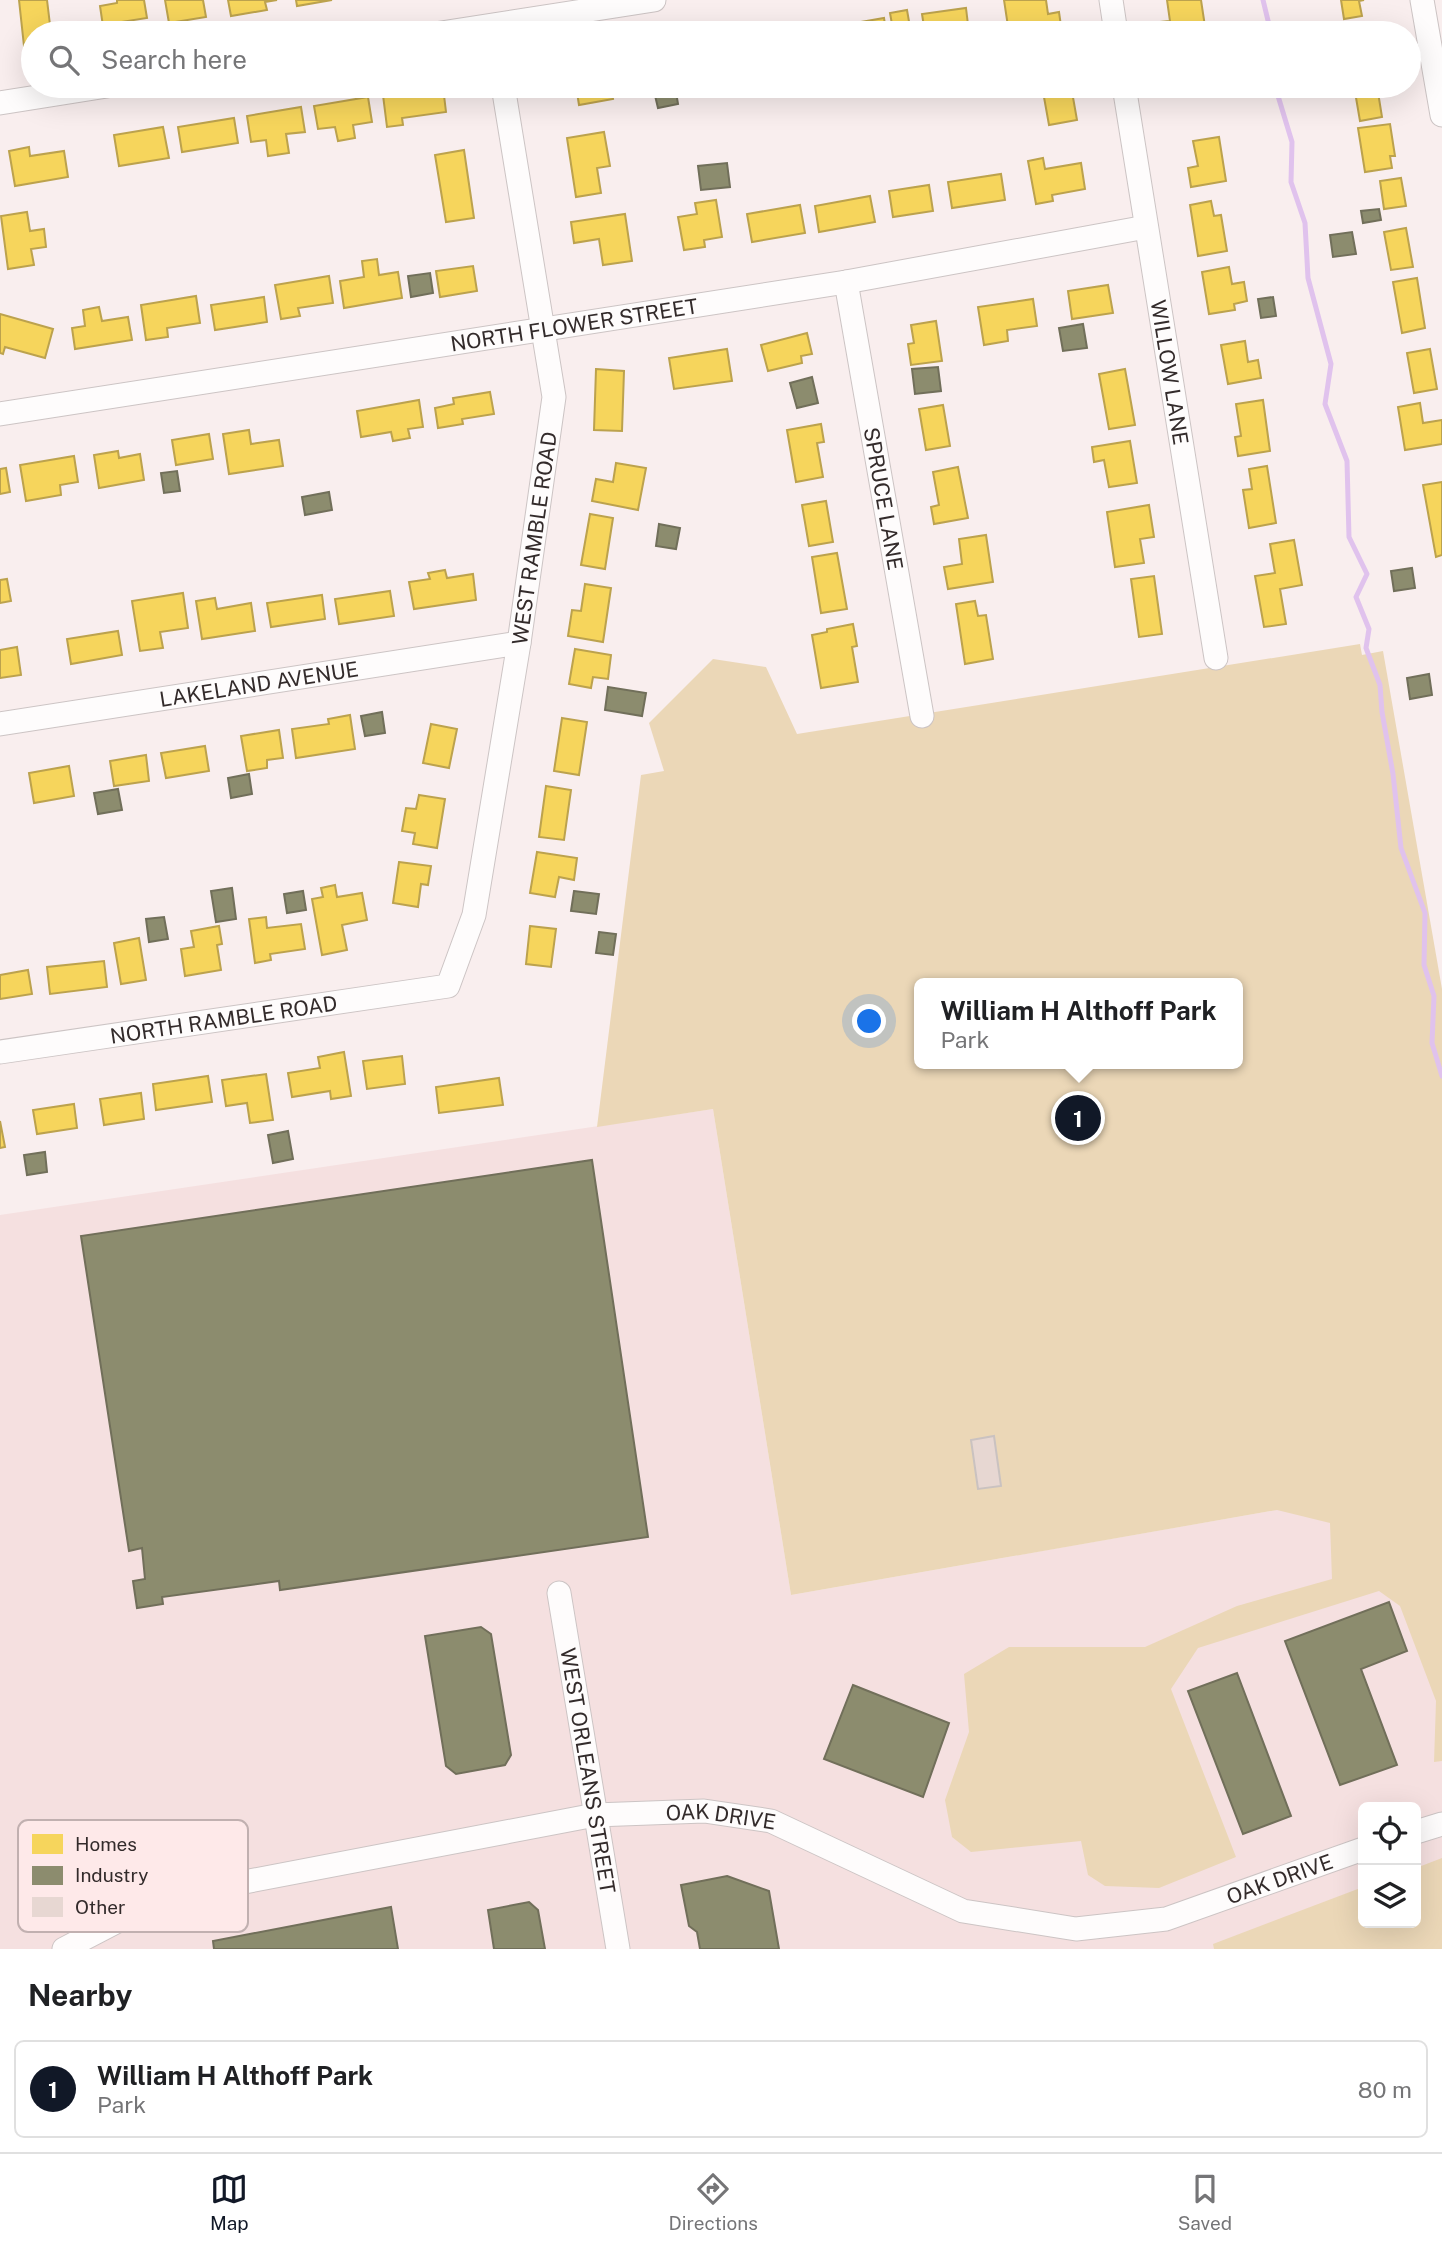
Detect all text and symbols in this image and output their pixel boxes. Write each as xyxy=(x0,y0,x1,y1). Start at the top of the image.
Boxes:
search box xyxy=(21,21,1421,98)
icon: search xyxy=(45,41,83,79)
text: Search here xyxy=(101,44,247,75)
street label: NORTH FLOWER STREET xyxy=(449,293,700,356)
street label: WILLOW LANE xyxy=(1146,298,1194,447)
street label: SPRUCE LANE xyxy=(859,425,909,572)
street label: WEST RAMBLE ROAD xyxy=(506,430,561,646)
street label: LAKELAND AVENUE xyxy=(158,656,360,711)
popup xyxy=(914,978,1243,1069)
street label: NORTH RAMBLE ROAD xyxy=(108,990,339,1048)
text: William H Althoff Park xyxy=(940,995,1217,1026)
your location xyxy=(852,1004,886,1038)
text: Park xyxy=(940,1026,989,1053)
pin: 1 xyxy=(1055,1092,1101,1144)
street label: WEST ORLEANS STREET xyxy=(556,1646,621,1895)
street label: OAK DRIVE xyxy=(665,1798,778,1834)
map controls xyxy=(1358,1802,1421,1928)
button: locate xyxy=(1358,1802,1421,1865)
legend xyxy=(18,1820,248,1932)
text: Homes xyxy=(75,1833,137,1855)
street label: OAK DRIVE xyxy=(1223,1848,1336,1909)
text: Industry xyxy=(75,1864,148,1886)
button: layers xyxy=(1358,1865,1421,1928)
text: Other xyxy=(75,1896,125,1918)
text: Nearby xyxy=(28,1977,132,2013)
text: William H Althoff Park xyxy=(97,2060,373,2091)
text: 1 xyxy=(48,2076,58,2103)
text: 80 m xyxy=(1358,2076,1412,2103)
text: Park xyxy=(97,2091,146,2118)
tab: Map xyxy=(210,2170,249,2234)
tab: Directions xyxy=(669,2170,758,2234)
tab: Saved xyxy=(1178,2170,1232,2234)

